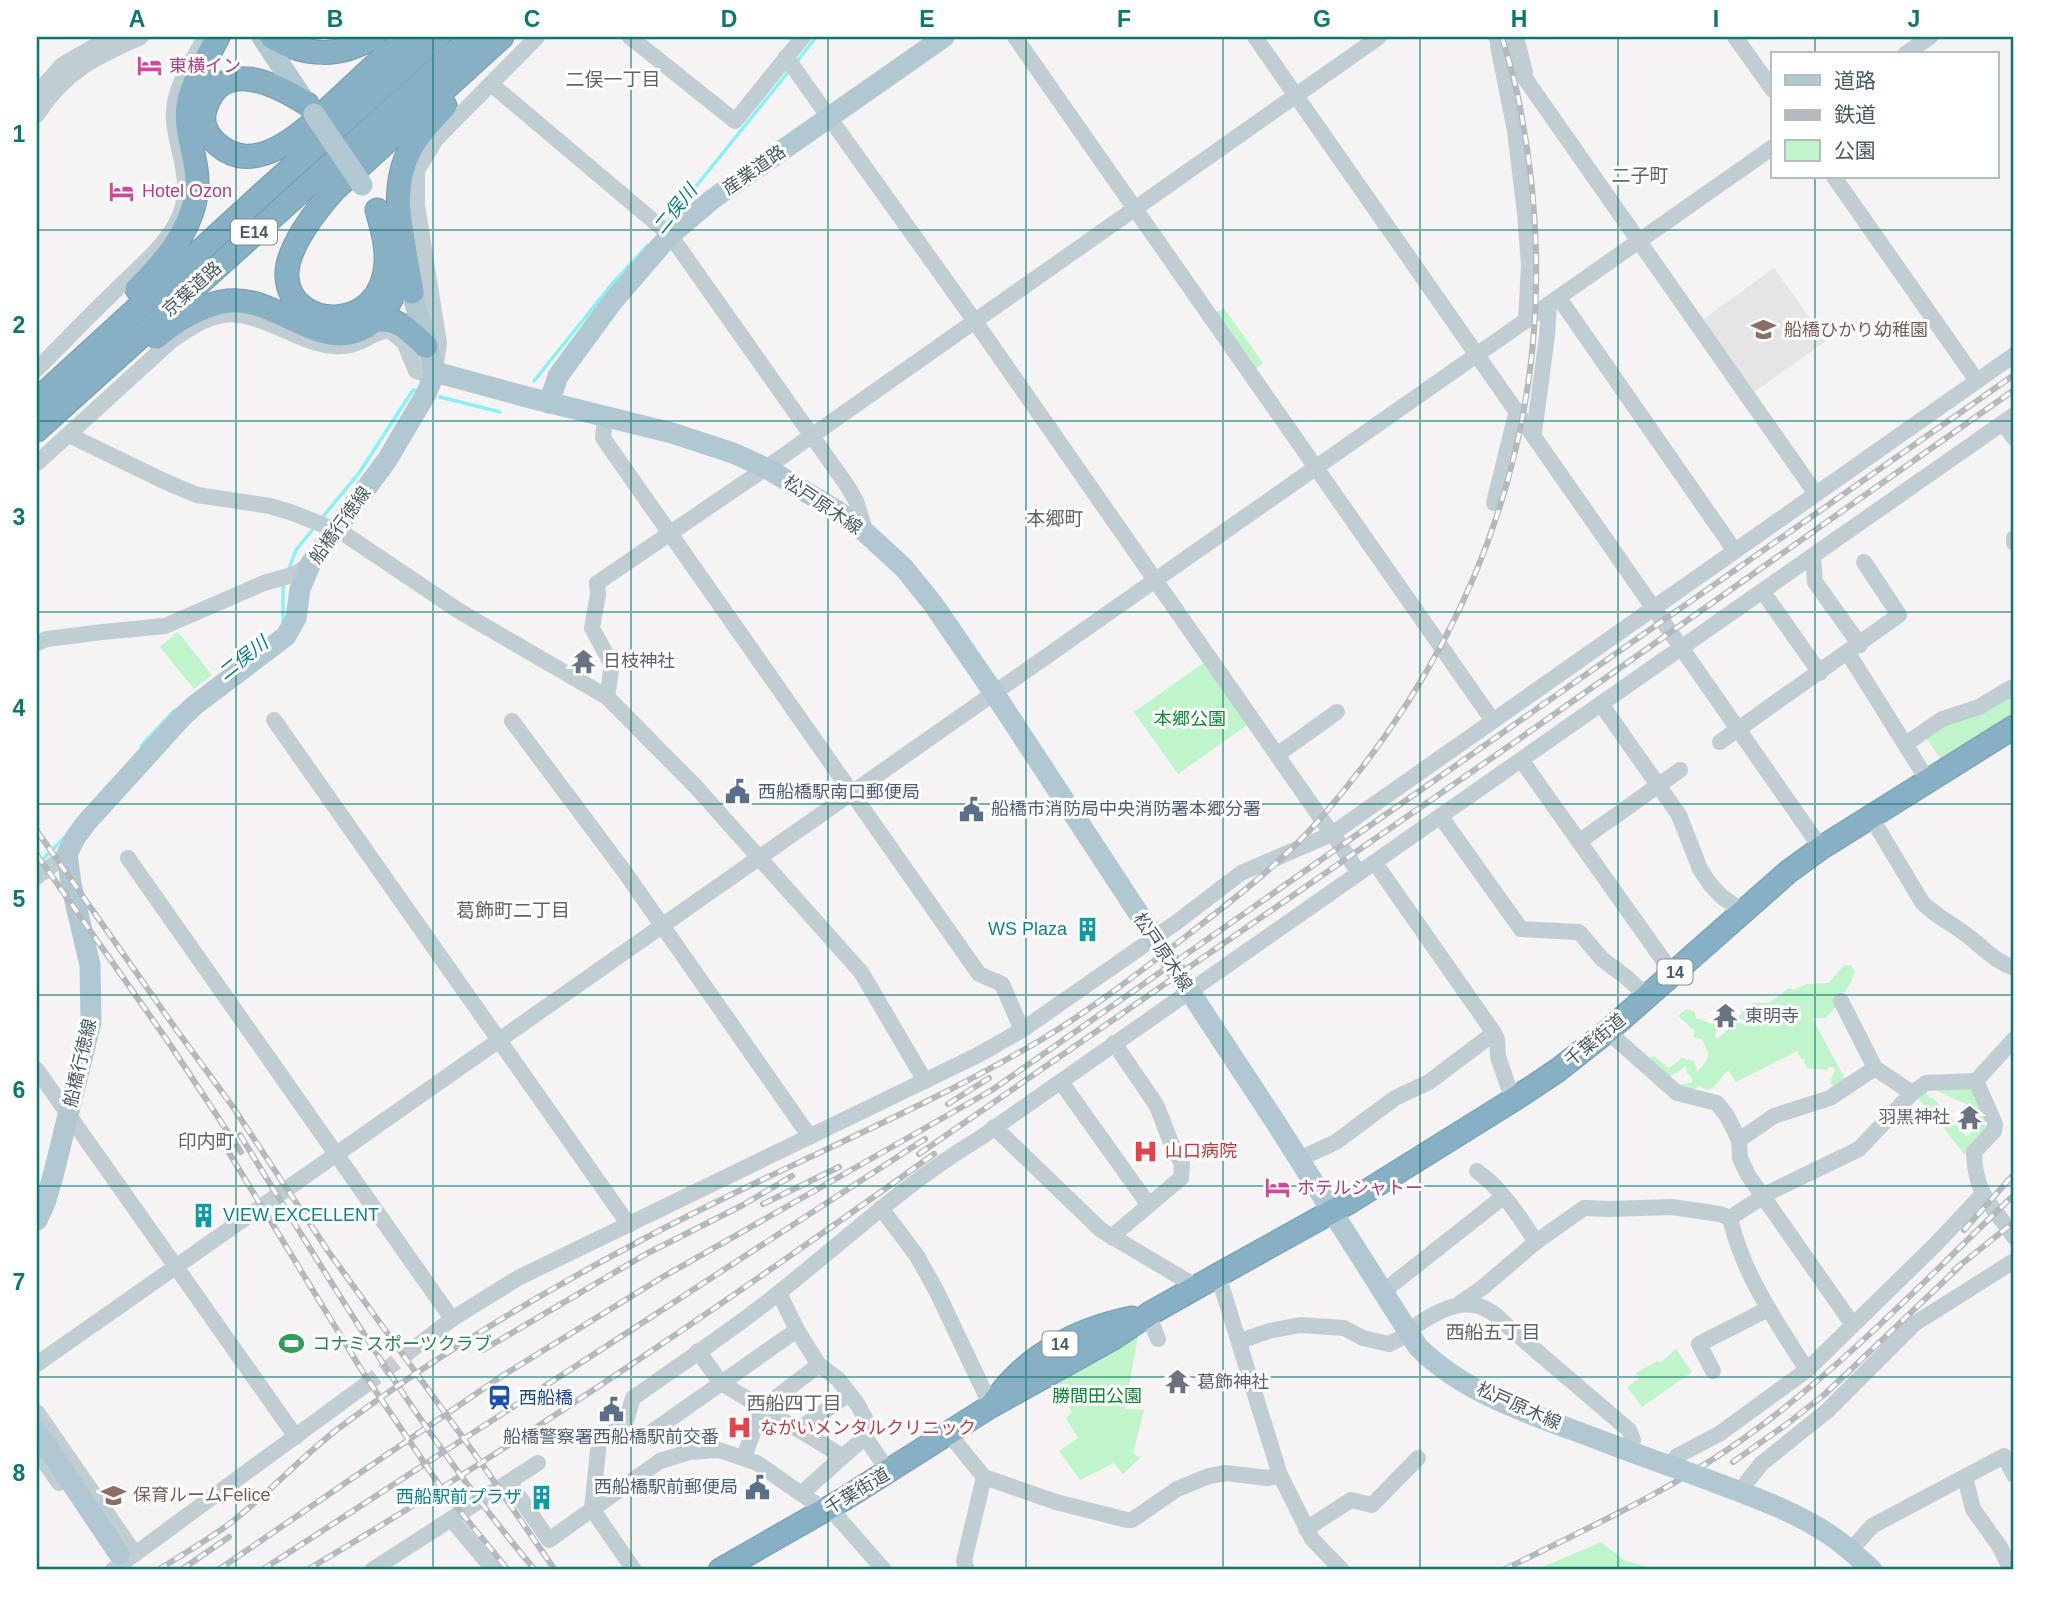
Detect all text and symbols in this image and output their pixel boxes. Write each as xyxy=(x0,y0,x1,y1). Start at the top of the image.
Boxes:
text: A xyxy=(129,6,145,32)
text: B xyxy=(327,6,343,32)
text: C xyxy=(524,6,540,32)
text: D xyxy=(721,6,737,32)
text: E xyxy=(919,6,935,32)
text: F xyxy=(1117,6,1131,32)
text: G xyxy=(1313,6,1331,32)
text: H xyxy=(1511,6,1527,32)
text: I xyxy=(1713,6,1719,32)
text: J xyxy=(1908,6,1920,32)
hotel icon: 東横イン xyxy=(135,52,163,80)
legend xyxy=(1771,52,1998,178)
place label: 東横イン xyxy=(169,56,241,76)
district label: 二俣一丁目 xyxy=(565,69,661,90)
text: 道路 xyxy=(1834,69,1876,92)
text: 鉄道 xyxy=(1834,103,1876,126)
text: 1 xyxy=(13,121,26,147)
text: 公園 xyxy=(1834,139,1876,162)
street label: 産業道路 xyxy=(719,141,789,199)
district label: 二子町 xyxy=(1611,165,1669,186)
hotel icon: Hotel Ozon xyxy=(108,177,136,205)
water label: 二俣川 xyxy=(649,179,702,238)
place label: Hotel Ozon xyxy=(142,181,232,201)
road number: E14 xyxy=(231,220,277,244)
street label: 京葉道路 xyxy=(159,257,225,321)
text: 2 xyxy=(13,312,25,338)
school or university icon: 船橋ひかり幼稚園 xyxy=(1750,316,1778,344)
place label: 船橋ひかり幼稚園 xyxy=(1784,320,1928,340)
street label: 松戸原木線 xyxy=(780,472,866,538)
street label: 船橋行徳線 xyxy=(305,483,375,567)
text: 3 xyxy=(13,504,25,530)
district label: 本郷町 xyxy=(1026,508,1084,529)
water label: 二俣川 xyxy=(214,631,273,684)
temple icon: 日枝神社 xyxy=(569,647,597,675)
place label: 日枝神社 xyxy=(603,651,675,671)
text: 4 xyxy=(13,695,26,721)
park label: 本郷公園 xyxy=(1154,709,1226,729)
public building icon: 西船橋駅南口郵便局 xyxy=(724,778,752,806)
place label: 西船橋駅南口郵便局 xyxy=(758,782,920,802)
public building icon: 船橋市消防局中央消防署本郷分署 xyxy=(957,795,985,823)
place label: 船橋市消防局中央消防署本郷分署 xyxy=(991,799,1261,819)
text: 5 xyxy=(13,886,26,912)
district label: 葛飾町二丁目 xyxy=(456,900,570,921)
street label: 松戸原木線 xyxy=(1130,909,1196,995)
building icon: WS Plaza xyxy=(1073,915,1101,943)
place label: WS Plaza xyxy=(988,919,1068,939)
road number: 14 xyxy=(1658,960,1692,984)
temple icon: 東明寺 xyxy=(1711,1002,1739,1030)
place label: 東明寺 xyxy=(1745,1006,1799,1026)
street label: 千葉街道 xyxy=(1561,1010,1629,1070)
street label: 船橋行徳線 xyxy=(60,1017,100,1109)
text: 6 xyxy=(13,1077,25,1103)
temple icon: 羽黒神社 xyxy=(1956,1103,1984,1131)
place label: 羽黒神社 xyxy=(1878,1107,1950,1127)
district label: 印内町 xyxy=(177,1131,235,1152)
hospital icon: 山口病院 xyxy=(1131,1137,1159,1165)
place label: 山口病院 xyxy=(1165,1141,1237,1161)
hotel icon: ホテルシャトー xyxy=(1263,1174,1291,1202)
place label: ホテルシャトー xyxy=(1297,1178,1423,1198)
building icon: VIEW EXCELLENT xyxy=(189,1201,217,1229)
place label: VIEW EXCELLENT xyxy=(223,1205,379,1225)
text: 7 xyxy=(13,1269,25,1295)
district label: 西船五丁目 xyxy=(1445,1322,1541,1343)
sports icon: コナミスポーツクラブ xyxy=(278,1330,306,1358)
road number: 14 xyxy=(1042,1332,1078,1356)
place label: コナミスポーツクラブ xyxy=(312,1334,492,1354)
temple icon: 葛飾神社 xyxy=(1163,1368,1191,1396)
place label: 葛飾神社 xyxy=(1197,1372,1269,1392)
street label: 松戸原木線 xyxy=(1474,1379,1564,1433)
station icon: 西船橋 xyxy=(485,1384,513,1412)
park label: 勝間田公園 xyxy=(1052,1386,1142,1406)
place label: 西船橋 xyxy=(519,1388,573,1408)
district label: 西船四丁目 xyxy=(746,1393,842,1414)
public building icon: 船橋警察署西船橋駅前交番 xyxy=(597,1396,625,1424)
hospital icon: ながいメンタルクリニック xyxy=(726,1414,754,1442)
place label: ながいメンタルクリニック xyxy=(760,1418,976,1438)
place label: 船橋警察署西船橋駅前交番 xyxy=(503,1427,719,1447)
text: 8 xyxy=(13,1460,26,1486)
street label: 千葉街道 xyxy=(821,1464,893,1518)
public building icon: 西船橋駅前郵便局 xyxy=(744,1473,772,1501)
place label: 西船橋駅前郵便局 xyxy=(594,1477,738,1497)
school or university icon: 保育ルームFelice xyxy=(99,1481,127,1509)
building icon: 西船駅前プラザ xyxy=(528,1483,556,1511)
place label: 保育ルームFelice xyxy=(133,1485,270,1505)
place label: 西船駅前プラザ xyxy=(396,1487,522,1507)

